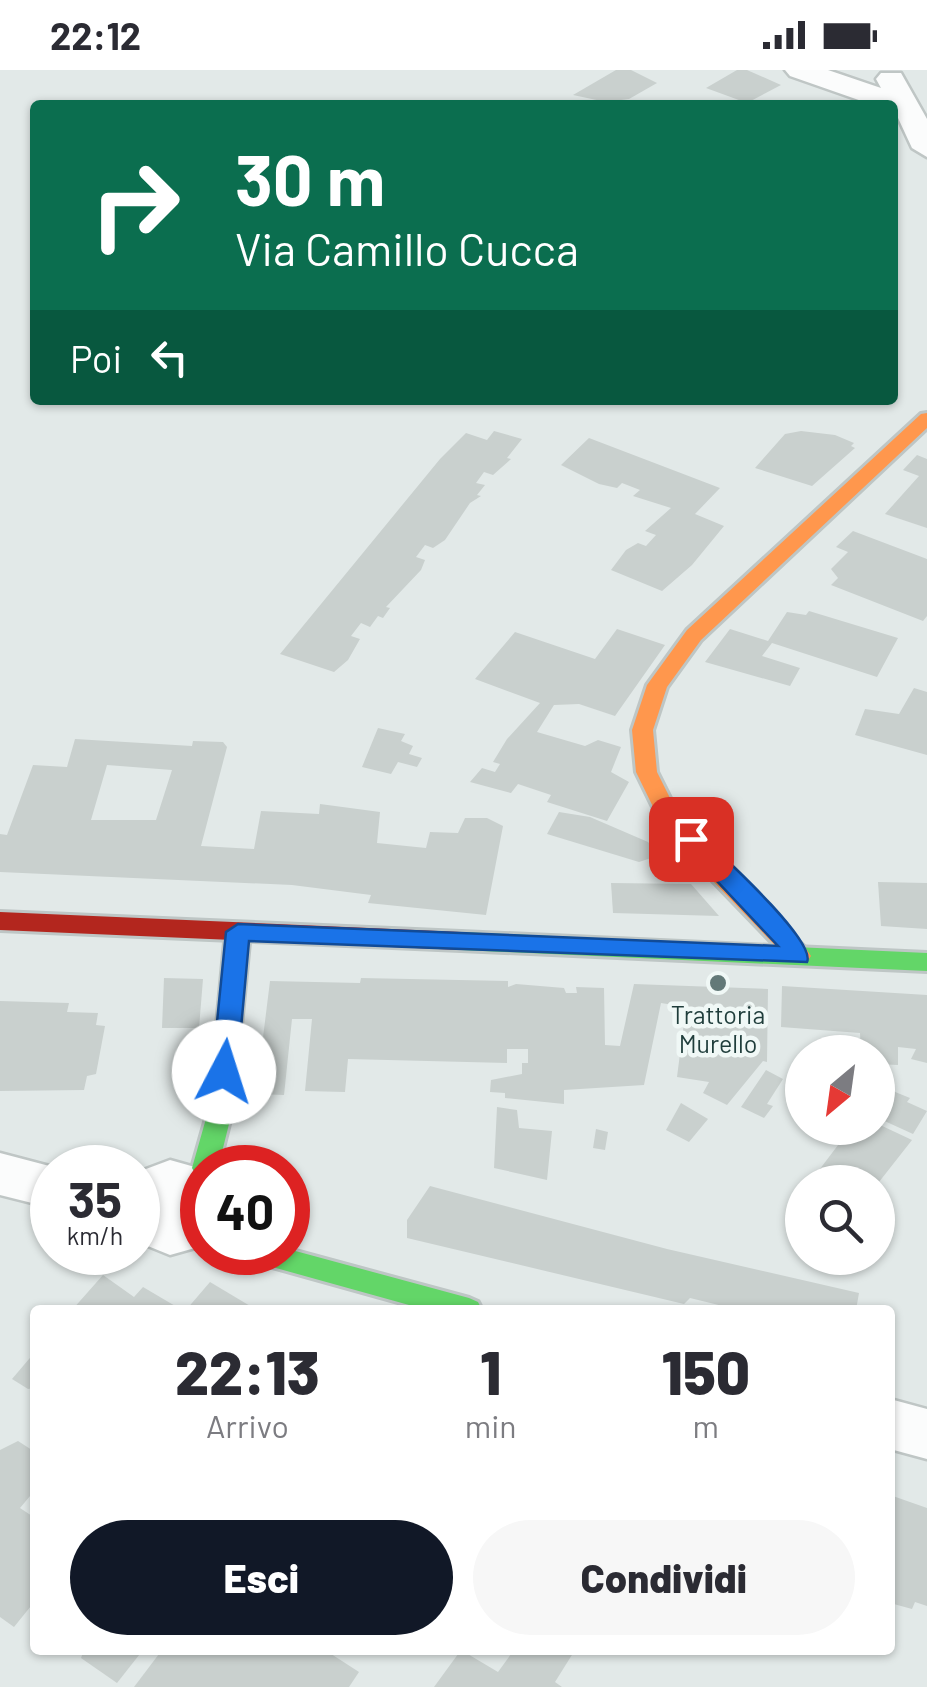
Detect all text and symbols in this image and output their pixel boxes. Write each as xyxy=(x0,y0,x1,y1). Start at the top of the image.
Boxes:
text: 22:12 xyxy=(50,12,141,58)
text: 30 m xyxy=(235,136,385,220)
icon: right xyxy=(70,140,200,270)
text: Via Camillo Cucca xyxy=(235,221,579,275)
icon: left xyxy=(142,330,197,385)
text: Poi xyxy=(70,335,122,381)
pin xyxy=(649,797,734,882)
icon: arrive xyxy=(664,812,719,867)
marker: Trattoria Murello xyxy=(707,972,729,994)
place label: Trattoria Murello xyxy=(671,999,765,1058)
position arrow xyxy=(172,1020,276,1124)
north arrow xyxy=(785,1035,895,1145)
map controls xyxy=(785,1035,895,1275)
speed limit sign: 40 xyxy=(180,1145,310,1275)
button: search xyxy=(785,1165,895,1275)
text: 35 xyxy=(68,1168,122,1228)
text: km/h xyxy=(67,1220,123,1250)
text: 22:13 xyxy=(175,1335,320,1407)
text: 1 xyxy=(480,1335,501,1407)
text: 150 xyxy=(662,1335,750,1407)
text: Arrivo xyxy=(206,1406,289,1444)
text: min xyxy=(465,1406,517,1444)
text: m xyxy=(693,1406,719,1444)
button: Esci xyxy=(70,1520,453,1635)
button: Condividi xyxy=(473,1520,855,1635)

